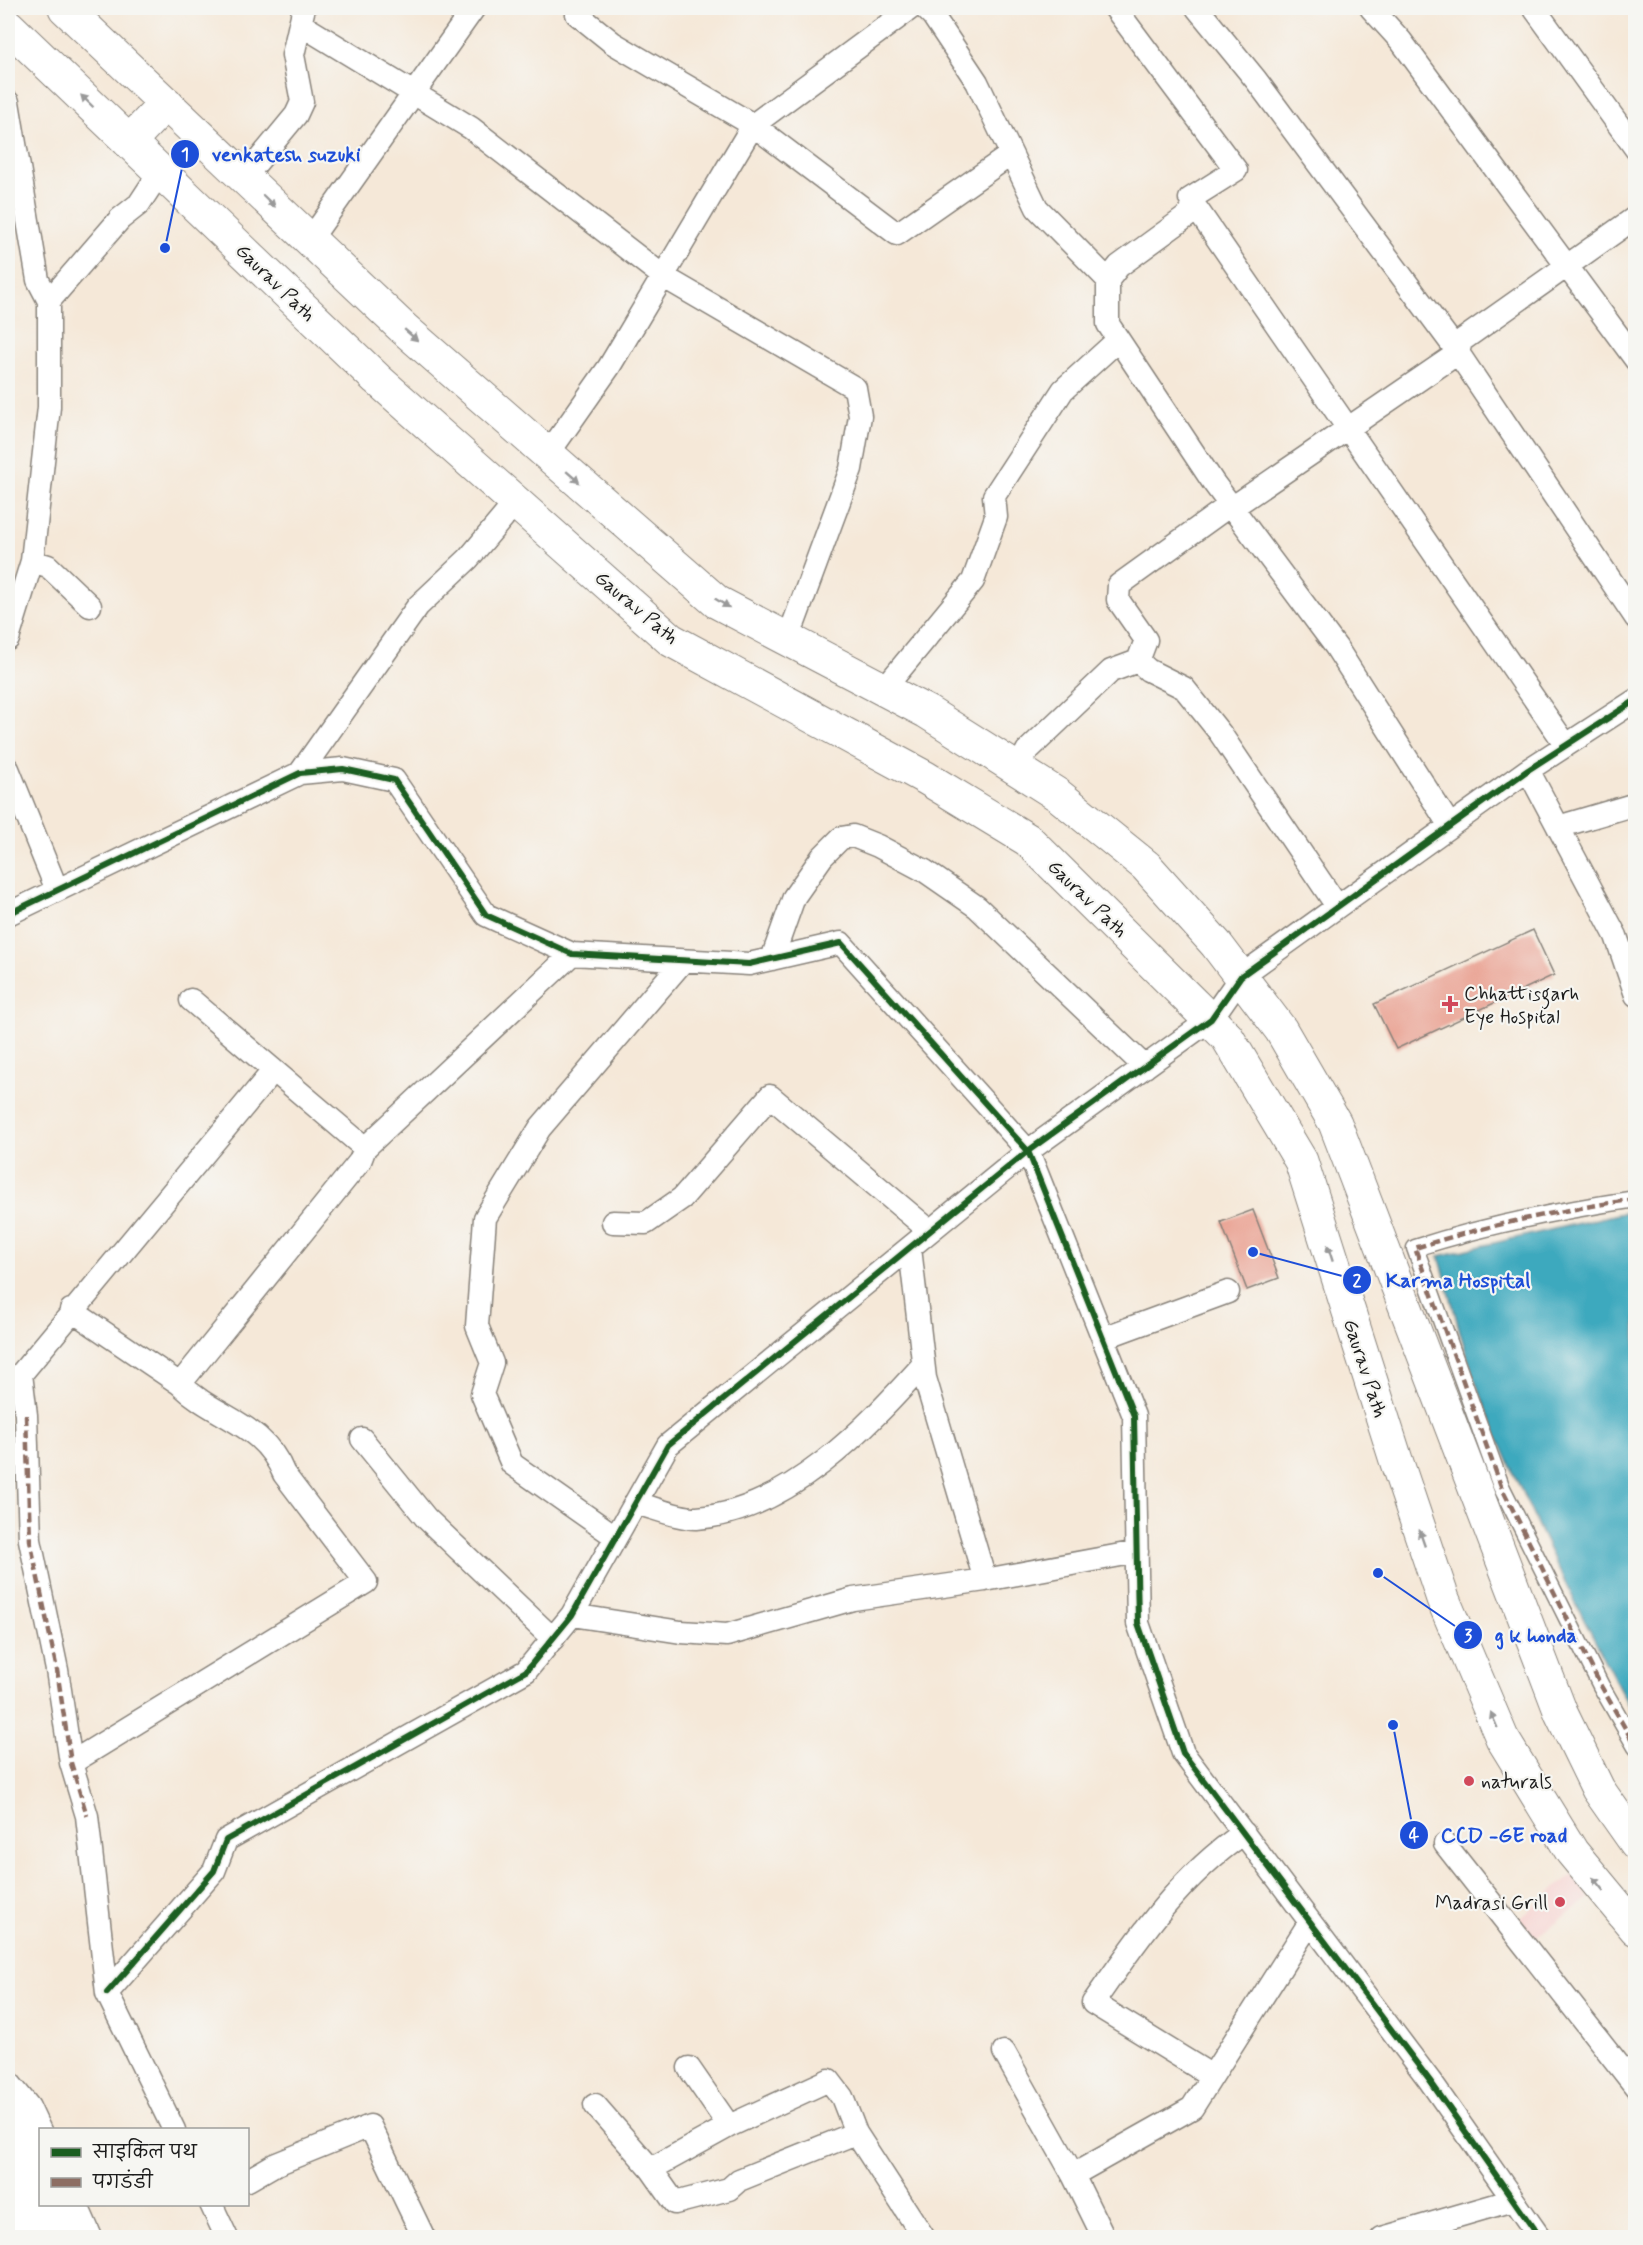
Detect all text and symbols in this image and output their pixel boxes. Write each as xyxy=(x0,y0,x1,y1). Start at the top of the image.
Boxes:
one-way arrow xyxy=(80,95,94,109)
callout: venkatesh suzuki xyxy=(170,134,373,173)
text: venkatesh suzuki xyxy=(212,141,361,169)
text: 1 xyxy=(181,143,189,167)
one-way arrow xyxy=(261,194,275,208)
street label: Gaurav Path xyxy=(229,238,321,328)
one-way arrow xyxy=(403,328,418,342)
one-way arrow xyxy=(566,470,581,484)
street label: Gaurav Path xyxy=(588,565,684,651)
one-way arrow xyxy=(714,598,730,609)
street label: Gaurav Path xyxy=(1041,854,1133,944)
place label: Chhattisgarh Eye Hospital xyxy=(1464,981,1579,1031)
marker: Chhattisgarh Eye Hospital xyxy=(1441,995,1459,1013)
one-way arrow xyxy=(1325,1244,1334,1262)
callout: Karma Hospital xyxy=(1342,1260,1544,1299)
text: Karma Hospital xyxy=(1386,1267,1530,1295)
text: 2 xyxy=(1353,1269,1362,1293)
street label: Gaurav Path xyxy=(1336,1316,1393,1421)
one-way arrow xyxy=(1417,1529,1427,1547)
callout: g k honda xyxy=(1453,1615,1588,1654)
text: g k honda xyxy=(1495,1622,1578,1650)
text: 3 xyxy=(1464,1624,1473,1648)
one-way arrow xyxy=(1489,1710,1499,1728)
place label: naturals xyxy=(1481,1769,1552,1796)
marker: naturals xyxy=(1462,1774,1476,1788)
callout: CCD -GE road xyxy=(1399,1815,1579,1854)
text: CCD -GE road xyxy=(1441,1822,1567,1850)
text: 4 xyxy=(1409,1824,1420,1848)
one-way arrow xyxy=(1592,1876,1605,1892)
place label: Madrasi Grill xyxy=(1435,1890,1548,1917)
marker: Madrasi Grill xyxy=(1553,1895,1567,1909)
legend xyxy=(39,2128,249,2206)
text: साइकिल पथ xyxy=(92,2138,198,2165)
text: पगडंडी xyxy=(92,2168,153,2195)

